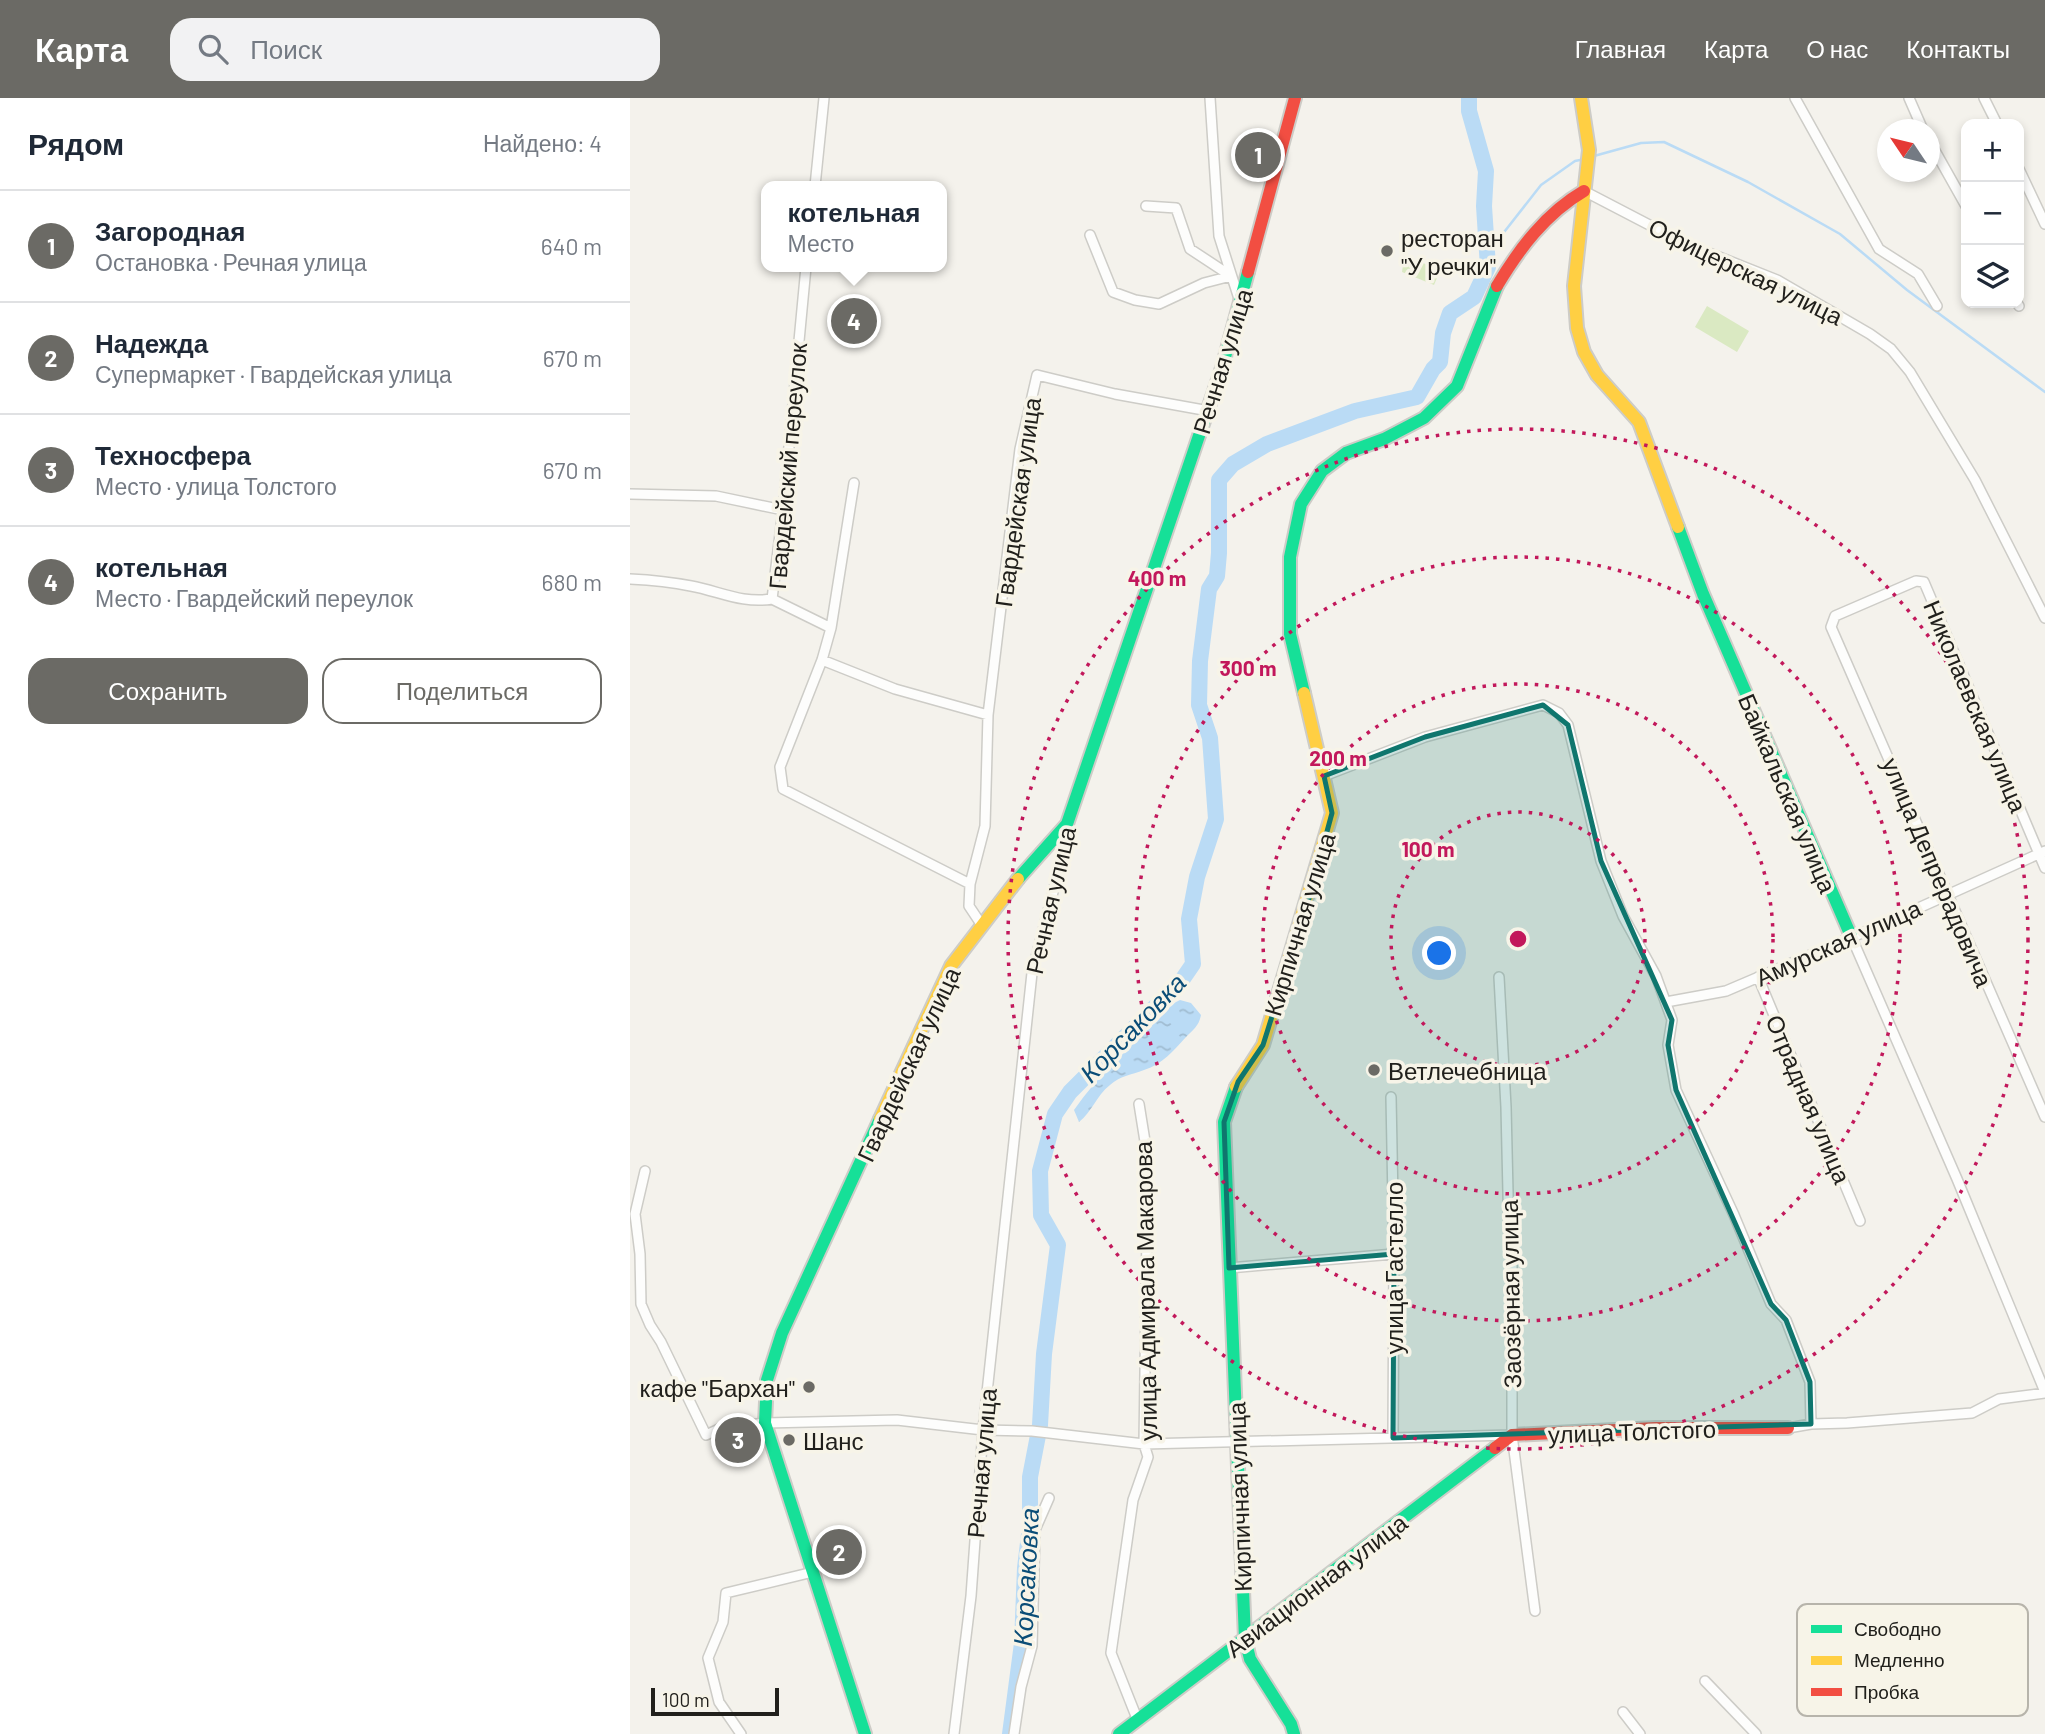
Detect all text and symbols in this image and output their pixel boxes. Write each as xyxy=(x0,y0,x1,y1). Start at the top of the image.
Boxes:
search box xyxy=(170,18,660,81)
text: Карта xyxy=(35,29,128,69)
icon: search xyxy=(194,30,232,68)
text: Поиск xyxy=(250,33,322,64)
text: Главная xyxy=(1575,34,1666,63)
text: Карта xyxy=(1704,34,1768,63)
text: О нас xyxy=(1806,34,1868,63)
text: Контакты xyxy=(1906,34,2010,63)
north arrow xyxy=(1877,119,1940,182)
map controls xyxy=(1961,119,2024,308)
button: + xyxy=(1961,119,2024,182)
text: Рядом xyxy=(28,125,124,161)
text: Найдено: 4 xyxy=(483,129,602,157)
pin: 1 xyxy=(1235,129,1281,181)
popup xyxy=(761,181,947,272)
button: − xyxy=(1961,182,2024,245)
text: котельная xyxy=(788,196,920,227)
street label: Офицерская улица xyxy=(1644,211,1848,331)
text: Загородная xyxy=(95,215,245,246)
place label: ресторан "У речки" xyxy=(1401,223,1504,280)
text: Место xyxy=(788,229,854,257)
text: 1 xyxy=(47,232,55,260)
text: 640 m xyxy=(541,232,602,260)
marker: ресторан "У речки" xyxy=(1379,243,1395,259)
button: layers xyxy=(1961,245,2024,308)
text: Остановка · Речная улица xyxy=(95,248,367,276)
street label: Речная улица xyxy=(1186,284,1258,437)
pin: 4 xyxy=(831,295,877,347)
text: Надежда xyxy=(95,327,208,358)
street label: Гвардейский переулок xyxy=(762,341,812,591)
text: 2 xyxy=(45,344,57,372)
text: 670 m xyxy=(543,344,602,372)
text: Супермаркет · Гвардейская улица xyxy=(95,360,452,388)
street label: Гвардейская улица xyxy=(988,395,1046,609)
text: Техносфера xyxy=(95,439,251,470)
text: 3 xyxy=(45,456,57,484)
text: 670 m xyxy=(543,456,602,484)
text: Место · улица Толстого xyxy=(95,472,337,500)
text: котельная xyxy=(95,551,228,582)
text: 400 m xyxy=(1128,565,1186,590)
text: 4 xyxy=(44,568,58,596)
text: 680 m xyxy=(542,568,602,596)
text: Место · Гвардейский переулок xyxy=(95,584,413,612)
street label: Николаевская улица xyxy=(1918,596,2034,817)
text: 300 m xyxy=(1219,655,1277,680)
button: Сохранить xyxy=(28,658,308,724)
button: Поделиться xyxy=(322,658,602,724)
street label: Байкальская улица xyxy=(1733,689,1843,898)
text: 200 m xyxy=(1309,745,1367,770)
street label: улица Депрерадовича xyxy=(1877,753,2000,992)
street label: Речная улица xyxy=(1019,823,1081,977)
street label: Кирпичная улица xyxy=(1257,828,1341,1019)
text: 100 m xyxy=(1401,836,1455,861)
street label: Амурская улица xyxy=(1751,892,1926,991)
centre of rings xyxy=(1506,927,1530,951)
your location xyxy=(1422,936,1456,970)
street label: Гвардейская улица xyxy=(850,962,966,1166)
water label: Корсаковка xyxy=(1073,966,1191,1088)
street label: Отрадная улица xyxy=(1760,1010,1858,1188)
place label: Ветлечебница xyxy=(1388,1056,1547,1085)
marker: Ветлечебница xyxy=(1366,1062,1382,1078)
street label: улица Адмирала Макарова xyxy=(1128,1140,1162,1441)
street label: улица Гастелло xyxy=(1379,1182,1408,1354)
street label: Заозёрная улица xyxy=(1494,1199,1526,1389)
place label: кафе "Бархан" xyxy=(640,1373,795,1402)
marker: кафе "Бархан" xyxy=(801,1379,817,1395)
street label: Речная улица xyxy=(960,1386,1002,1539)
street label: Кирпичная улица xyxy=(1221,1401,1257,1592)
pin: 3 xyxy=(715,1414,761,1466)
street label: улица Толстого xyxy=(1548,1414,1716,1448)
place label: Шанс xyxy=(803,1426,864,1455)
marker: Шанс xyxy=(781,1432,797,1448)
water label: Корсаковка xyxy=(1006,1507,1044,1647)
street label: Авиационная улица xyxy=(1220,1507,1413,1663)
pin: 2 xyxy=(816,1526,862,1578)
legend xyxy=(1797,1604,2028,1716)
text: Свободно xyxy=(1854,1617,1941,1640)
text: Медленно xyxy=(1854,1648,1944,1671)
text: Пробка xyxy=(1854,1680,1919,1703)
scale bar xyxy=(651,1685,779,1717)
text: 100 m xyxy=(662,1688,710,1711)

